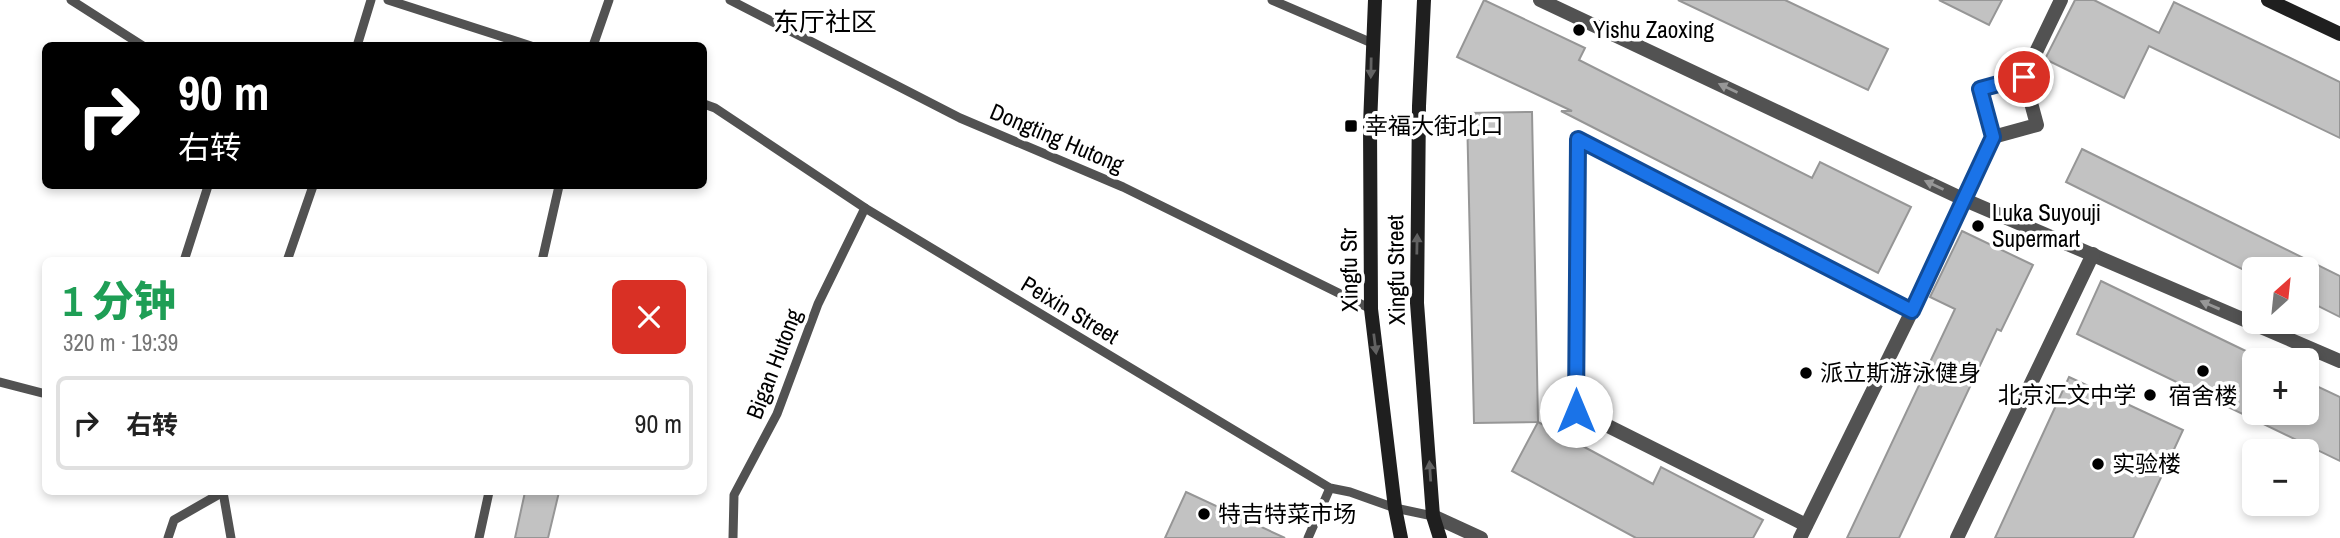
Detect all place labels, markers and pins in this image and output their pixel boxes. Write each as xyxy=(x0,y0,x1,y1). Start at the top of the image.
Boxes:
place label: Yishu Zaoxing xyxy=(1593,14,1714,45)
marker: Yishu Zaoxing xyxy=(1571,22,1587,38)
pin xyxy=(1994,47,2054,107)
place label: 幸福大街北口 xyxy=(1365,110,1503,141)
marker: 幸福大街北口 xyxy=(1343,118,1359,134)
place label: Luka Suyouji Supermart xyxy=(1992,197,2101,254)
marker: Luka Suyouji Supermart xyxy=(1970,218,1986,234)
place label: 派立斯游泳健身 xyxy=(1820,357,1981,388)
marker: 宿舍楼 xyxy=(2195,363,2211,379)
marker: 派立斯游泳健身 xyxy=(1798,365,1814,381)
place label: 北京汇文中学 xyxy=(1998,379,2136,410)
place label: 宿舍楼 xyxy=(2169,380,2238,411)
marker: 北京汇文中学 xyxy=(2142,387,2158,403)
place label: 实验楼 xyxy=(2112,448,2181,479)
marker: 实验楼 xyxy=(2090,456,2106,472)
place label: 特吉特菜市场 xyxy=(1218,498,1356,529)
marker: 特吉特菜市场 xyxy=(1196,506,1212,522)

